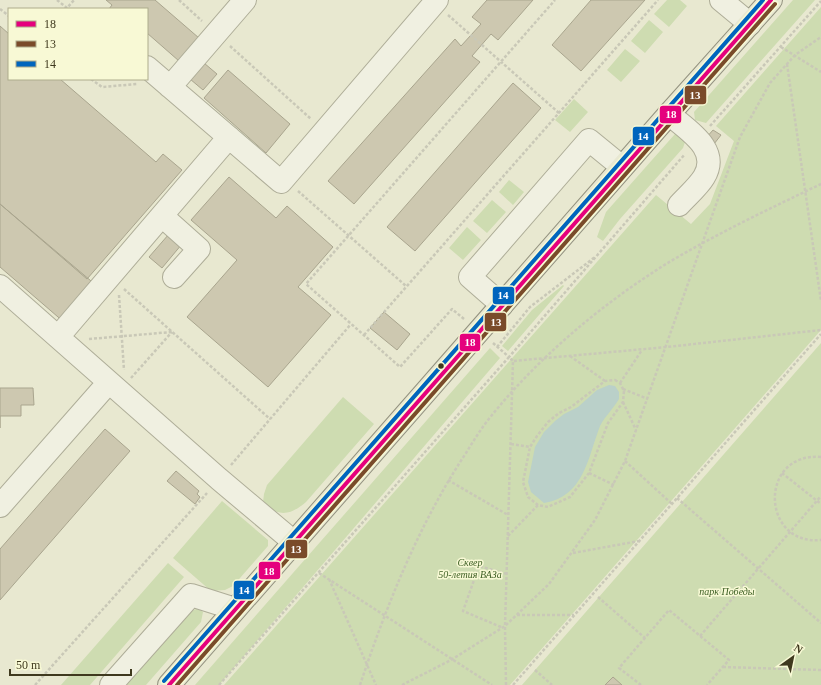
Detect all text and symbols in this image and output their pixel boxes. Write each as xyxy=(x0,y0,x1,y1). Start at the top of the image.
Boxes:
legend xyxy=(8,8,148,80)
text: 18 xyxy=(44,17,56,31)
text: 13 xyxy=(44,37,56,51)
text: 14 xyxy=(44,57,56,71)
line badge: 13 xyxy=(684,85,707,105)
text: 13 xyxy=(690,89,701,101)
line badge: 18 xyxy=(659,105,682,124)
text: 18 xyxy=(666,108,677,120)
line badge: 14 xyxy=(632,126,655,146)
text: 14 xyxy=(638,130,649,142)
line badge: 14 xyxy=(492,286,515,305)
text: 14 xyxy=(498,289,509,301)
line badge: 13 xyxy=(484,312,507,332)
text: 13 xyxy=(491,316,502,328)
line badge: 18 xyxy=(459,333,481,352)
text: 18 xyxy=(465,336,476,348)
unlabelled marker xyxy=(436,361,446,371)
line badge: 13 xyxy=(285,539,308,559)
text: 13 xyxy=(291,543,302,555)
park label: Сквер 50-летия ВАЗа xyxy=(438,557,502,580)
line badge: 18 xyxy=(258,561,281,580)
text: 18 xyxy=(264,565,275,577)
line badge: 14 xyxy=(233,580,255,600)
text: 14 xyxy=(239,584,250,596)
park label: парк Победы xyxy=(699,586,755,597)
north arrow xyxy=(773,637,813,677)
text: N xyxy=(792,641,805,656)
scale bar xyxy=(10,651,131,677)
text: 50 m xyxy=(16,658,41,672)

